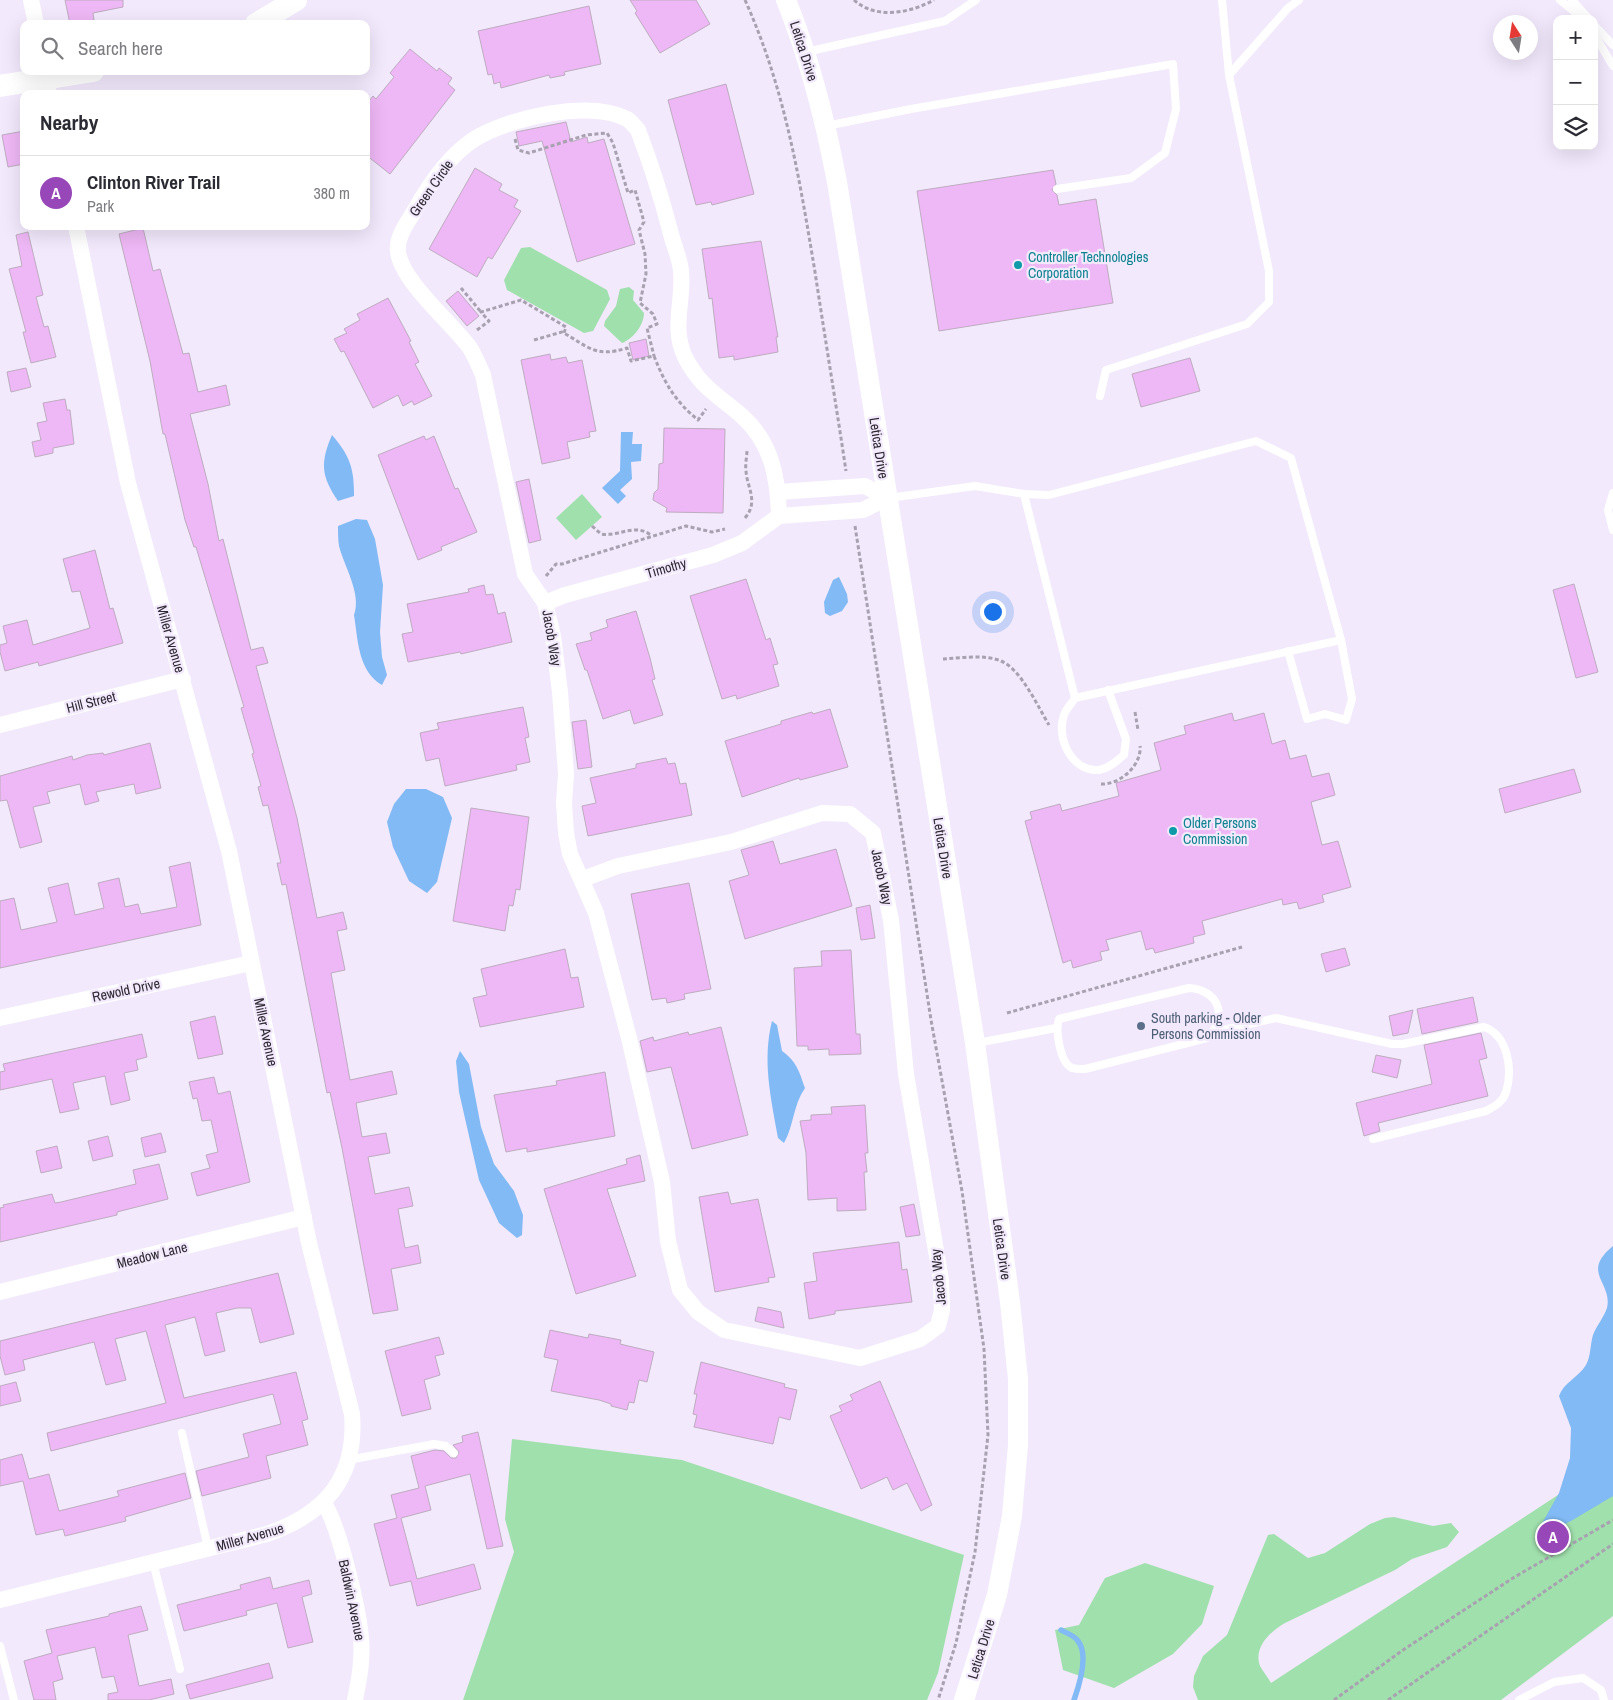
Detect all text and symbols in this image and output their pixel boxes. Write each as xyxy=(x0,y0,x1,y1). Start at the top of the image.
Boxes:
north arrow xyxy=(1493,15,1538,60)
map controls xyxy=(1553,15,1598,150)
button: + xyxy=(1553,15,1598,60)
street label: Letica Drive xyxy=(786,19,822,83)
search box xyxy=(20,20,370,75)
icon: search xyxy=(38,34,66,62)
text: Search here xyxy=(78,35,163,61)
button: − xyxy=(1553,60,1598,105)
button: layers xyxy=(1553,105,1598,150)
text: Nearby xyxy=(40,108,98,137)
street label: Green Circle xyxy=(405,156,457,220)
text: Clinton River Trail xyxy=(87,169,220,195)
text: A xyxy=(51,182,61,204)
text: 380 m xyxy=(314,182,350,204)
text: Park xyxy=(87,195,114,217)
place label: Controller Technologies Corporation xyxy=(1028,248,1149,282)
marker: Controller Technologies Corporation xyxy=(1012,259,1024,271)
street label: Letica Drive xyxy=(865,416,893,480)
street label: Timothy xyxy=(644,554,689,582)
your location xyxy=(980,599,1006,625)
street label: Miller Avenue xyxy=(153,603,189,675)
street label: Jacob Way xyxy=(538,609,566,668)
street label: Hill Street xyxy=(64,687,118,717)
place label: Older Persons Commission xyxy=(1183,814,1257,848)
street label: Letica Drive xyxy=(929,816,957,880)
marker: Older Persons Commission xyxy=(1167,825,1179,837)
street label: Jacob Way xyxy=(867,848,897,907)
street label: Rewold Drive xyxy=(90,974,162,1006)
street label: Miller Avenue xyxy=(250,996,282,1068)
place label: South parking - Older Persons Commission xyxy=(1151,1009,1261,1043)
marker: South parking - Older Persons Commission xyxy=(1135,1020,1147,1032)
street label: Letica Drive xyxy=(989,1217,1015,1281)
street label: Meadow Lane xyxy=(115,1238,189,1272)
street label: Jacob Way xyxy=(926,1248,950,1306)
pin: A xyxy=(1537,1518,1569,1556)
street label: Miller Avenue xyxy=(214,1519,286,1555)
street label: Baldwin Avenue xyxy=(335,1558,369,1642)
street label: Letica Drive xyxy=(963,1617,999,1681)

